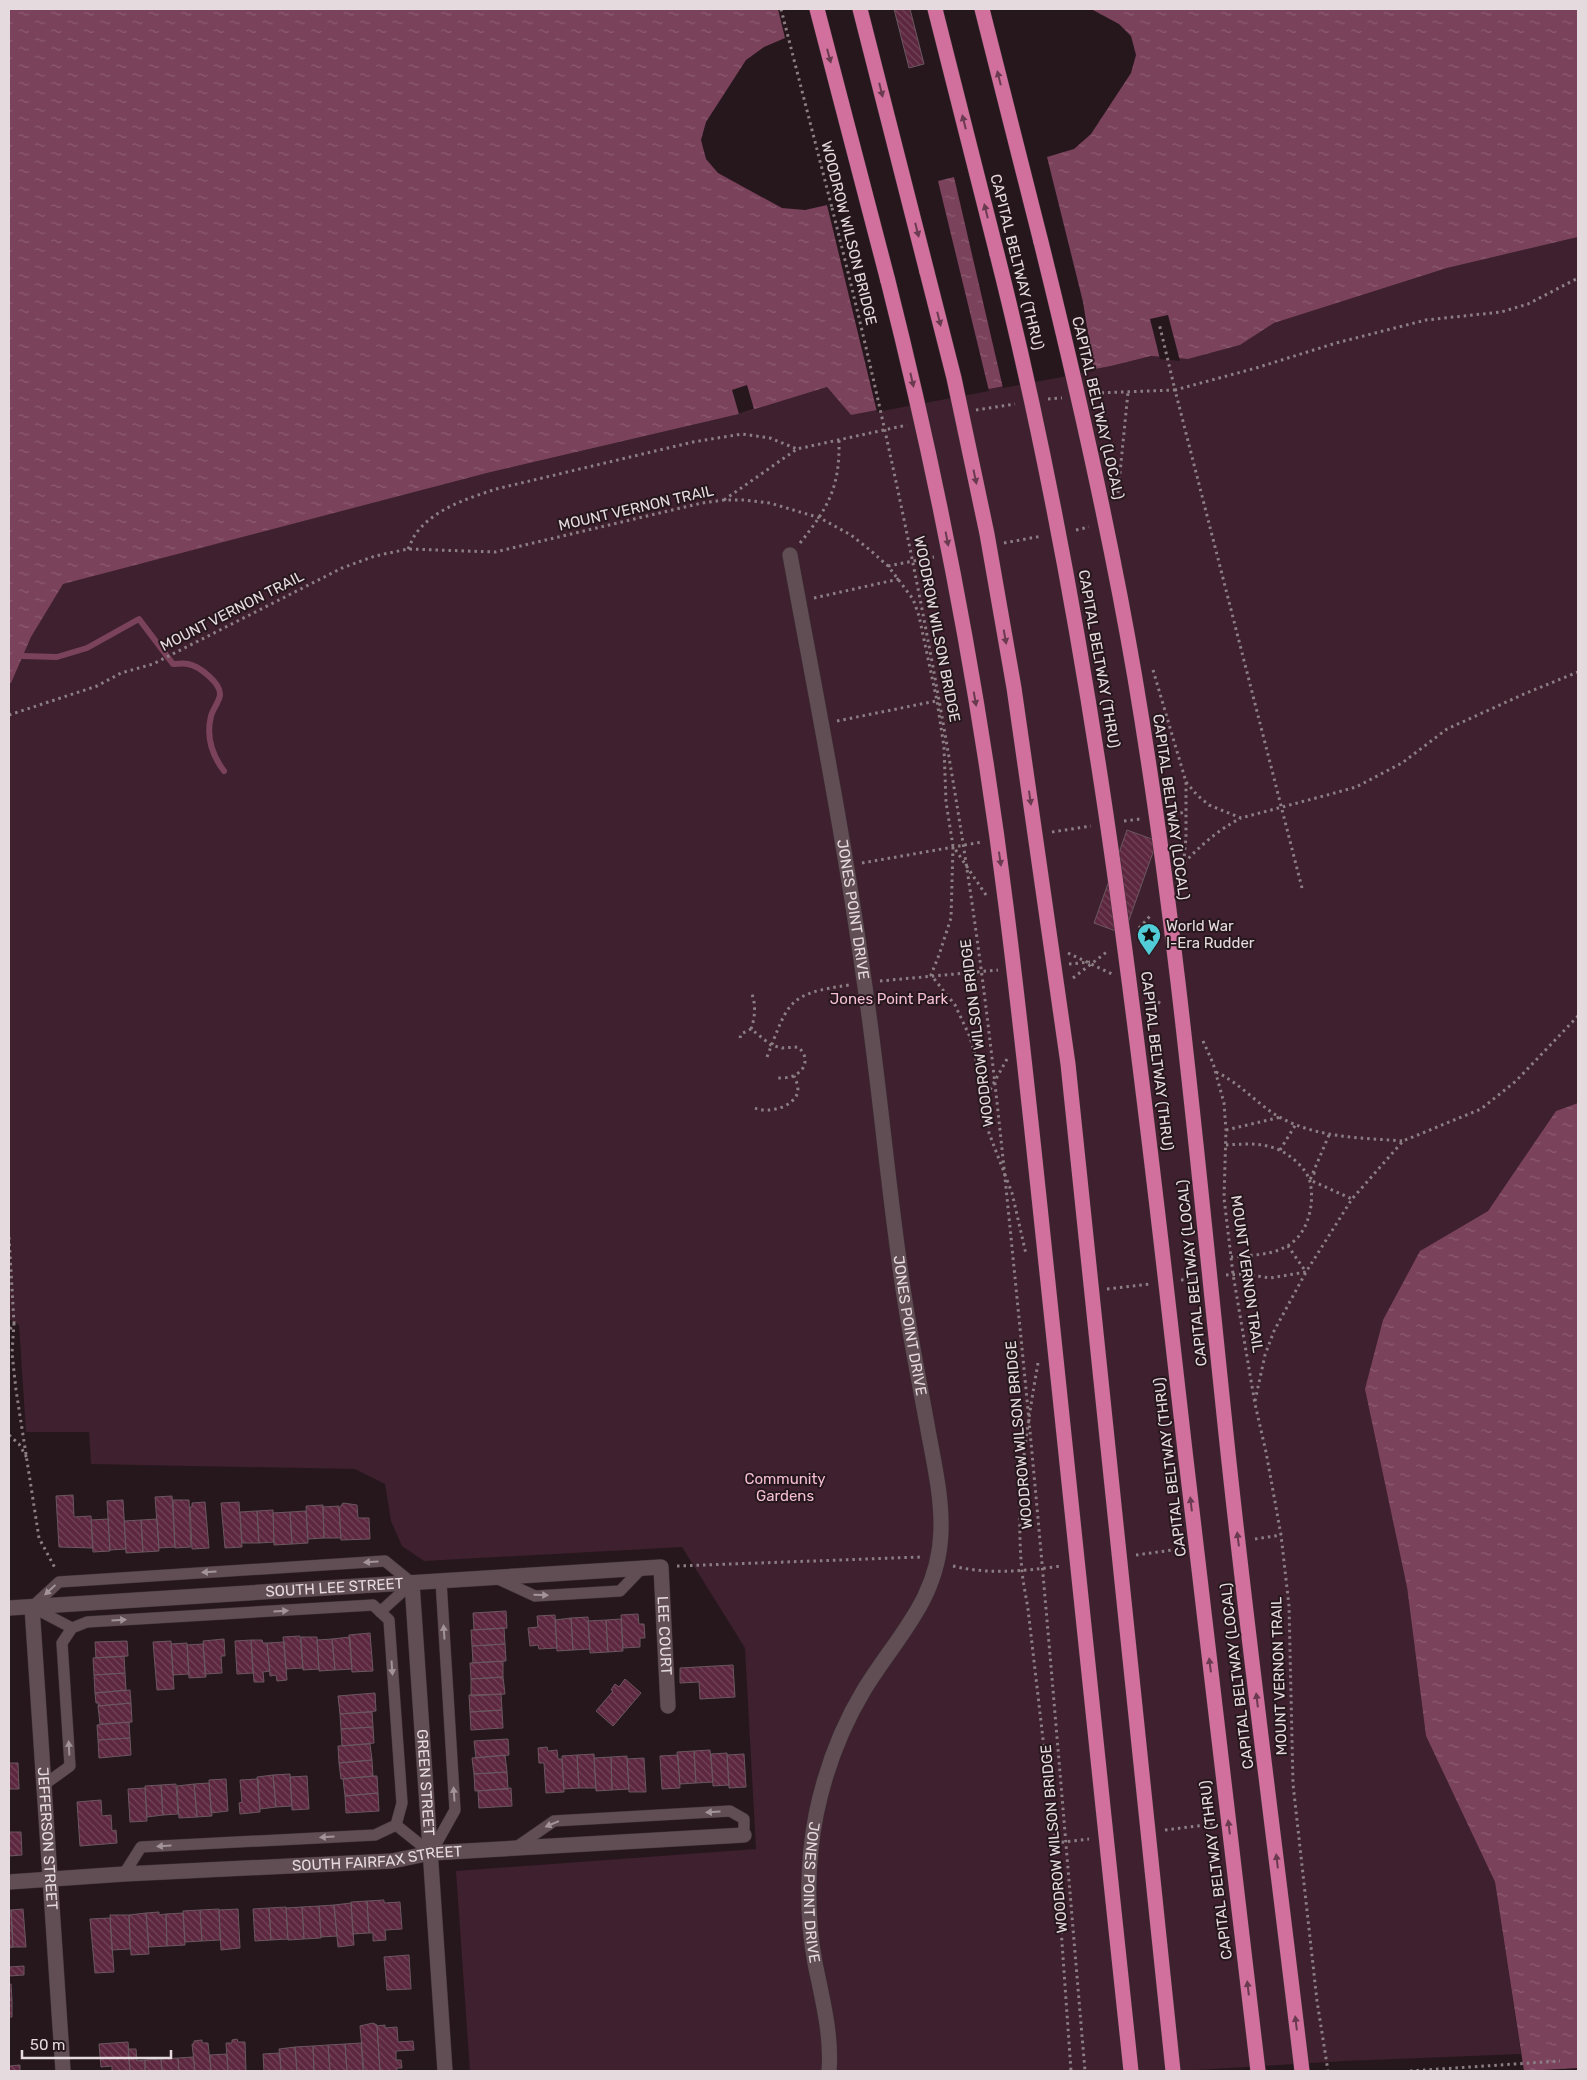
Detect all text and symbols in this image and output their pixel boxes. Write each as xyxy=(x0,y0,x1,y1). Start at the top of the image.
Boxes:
one-way arrow xyxy=(826,48,834,63)
one-way arrow xyxy=(995,70,1003,85)
one-way arrow xyxy=(877,82,885,97)
one-way arrow xyxy=(960,114,968,129)
street label: WOODROW WILSON BRIDGE xyxy=(817,139,881,327)
street label: CAPITAL BELTWAY (THRU) xyxy=(986,172,1048,352)
one-way arrow xyxy=(982,204,990,219)
one-way arrow xyxy=(913,223,921,238)
one-way arrow xyxy=(935,311,943,327)
street label: CAPITAL BELTWAY (LOCAL) xyxy=(1068,315,1128,501)
one-way arrow xyxy=(908,372,916,387)
one-way arrow xyxy=(971,470,979,485)
street label: MOUNT VERNON TRAIL xyxy=(557,481,716,535)
one-way arrow xyxy=(943,531,951,547)
street label: WOODROW WILSON BRIDGE xyxy=(910,534,964,724)
street label: MOUNT VERNON TRAIL xyxy=(157,567,307,655)
street label: CAPITAL BELTWAY (THRU) xyxy=(1074,568,1124,750)
one-way arrow xyxy=(1002,629,1010,645)
one-way arrow xyxy=(972,691,980,707)
street label: CAPITAL BELTWAY (LOCAL) xyxy=(1149,713,1193,901)
one-way arrow xyxy=(1027,790,1035,806)
street label: JONES POINT DRIVE xyxy=(833,838,873,981)
one-way arrow xyxy=(996,852,1004,868)
place label: World War I-Era Rudder xyxy=(1166,917,1255,952)
place icon: World War I-Era Rudder xyxy=(1136,922,1162,956)
street label: WOODROW WILSON BRIDGE xyxy=(957,938,997,1128)
street label: CAPITAL BELTWAY (THRU) xyxy=(1137,970,1177,1152)
park label: Jones Point Park xyxy=(830,990,948,1008)
street label: CAPITAL BELTWAY (LOCAL) xyxy=(1173,1179,1211,1367)
street label: MOUNT VERNON TRAIL xyxy=(1227,1194,1267,1354)
street label: JONES POINT DRIVE xyxy=(890,1254,931,1397)
street label: WOODROW WILSON BRIDGE xyxy=(1002,1340,1036,1530)
street label: CAPITAL BELTWAY (THRU) xyxy=(1150,1376,1190,1558)
park label: Community Gardens xyxy=(744,1470,826,1505)
one-way arrow xyxy=(1187,1496,1195,1512)
one-way arrow xyxy=(1234,1530,1242,1546)
one-way arrow xyxy=(363,1559,379,1567)
one-way arrow xyxy=(201,1569,217,1577)
street label: SOUTH LEE STREET xyxy=(265,1574,404,1601)
street label: CAPITAL BELTWAY (LOCAL) xyxy=(1217,1582,1257,1770)
one-way arrow xyxy=(44,1584,56,1596)
one-way arrow xyxy=(533,1591,549,1599)
street label: LEE COURT xyxy=(653,1596,675,1676)
street label: MOUNT VERNON TRAIL xyxy=(1267,1596,1291,1756)
one-way arrow xyxy=(274,1606,290,1614)
one-way arrow xyxy=(111,1616,127,1624)
one-way arrow xyxy=(440,1623,448,1639)
one-way arrow xyxy=(1206,1657,1214,1673)
one-way arrow xyxy=(389,1661,397,1677)
one-way arrow xyxy=(1253,1692,1261,1708)
street label: GREEN STREET xyxy=(413,1729,438,1837)
one-way arrow xyxy=(64,1740,72,1756)
street label: WOODROW WILSON BRIDGE xyxy=(1037,1744,1071,1934)
street label: JEFFERSON STREET xyxy=(34,1766,61,1911)
street label: CAPITAL BELTWAY (THRU) xyxy=(1196,1779,1236,1961)
one-way arrow xyxy=(450,1785,458,1801)
one-way arrow xyxy=(705,1808,721,1816)
one-way arrow xyxy=(1225,1818,1233,1834)
one-way arrow xyxy=(544,1820,559,1828)
street label: JONES POINT DRIVE xyxy=(800,1820,824,1964)
one-way arrow xyxy=(318,1834,334,1842)
one-way arrow xyxy=(156,1842,172,1850)
street label: SOUTH FAIRFAX STREET xyxy=(291,1842,463,1875)
one-way arrow xyxy=(1273,1853,1281,1869)
one-way arrow xyxy=(1244,1980,1252,1996)
one-way arrow xyxy=(1292,2015,1300,2031)
scale bar xyxy=(22,2028,171,2060)
text: 50 m xyxy=(30,2036,65,2054)

